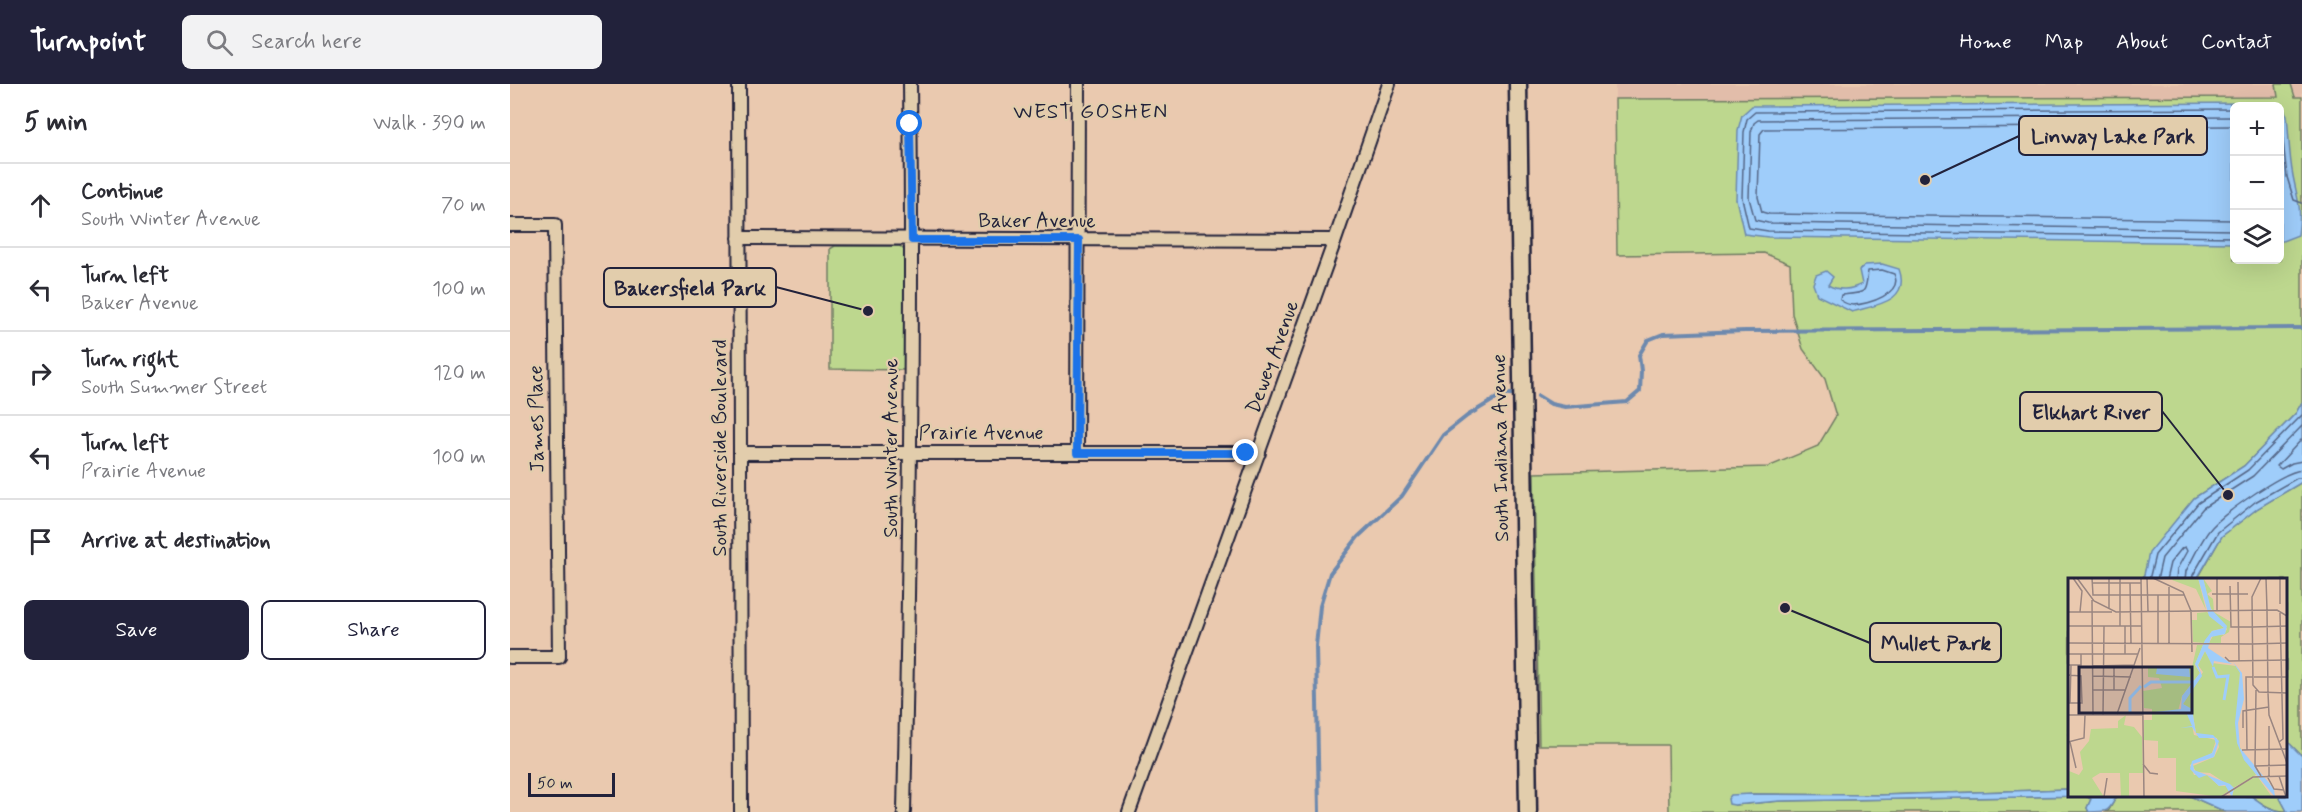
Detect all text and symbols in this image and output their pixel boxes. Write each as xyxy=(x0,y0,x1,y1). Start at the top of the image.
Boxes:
search box xyxy=(182,15,602,69)
text: Turnpoint xyxy=(30,24,146,61)
icon: search xyxy=(203,26,236,59)
text: Search here xyxy=(251,28,362,56)
text: Home xyxy=(1960,28,2012,56)
text: Map xyxy=(2045,28,2083,56)
text: About xyxy=(2116,28,2168,56)
text: Contact xyxy=(2201,28,2272,56)
district label: WEST GOSHEN xyxy=(1013,98,1169,126)
map controls xyxy=(2230,102,2284,264)
button: + xyxy=(2230,102,2284,156)
text: 5 min xyxy=(24,106,88,140)
text: Walk · 390 m xyxy=(373,110,486,137)
route start xyxy=(896,110,922,136)
callout: Linway Lake Park xyxy=(2019,116,2207,155)
text: Linway Lake Park xyxy=(2031,123,2195,151)
button: − xyxy=(2230,156,2284,210)
text: Continue xyxy=(81,178,163,206)
icon: ahead xyxy=(24,189,57,222)
text: 70 m xyxy=(441,192,486,219)
text: South Winter Avenue xyxy=(81,206,261,233)
street label: Baker Avenue xyxy=(978,208,1096,235)
button: layers xyxy=(2230,210,2284,264)
text: Turn left xyxy=(81,262,169,290)
callout: Bakersfield Park xyxy=(604,268,776,307)
icon: left xyxy=(24,273,57,306)
text: Bakersfield Park xyxy=(614,275,766,303)
text: 100 m xyxy=(432,276,486,303)
text: Baker Avenue xyxy=(81,290,198,317)
street label: Dewey Avenue xyxy=(1240,297,1306,417)
street label: South Riverside Boulevard xyxy=(707,339,734,557)
text: Turn right xyxy=(81,346,179,374)
street label: South Indiana Avenue xyxy=(1486,354,1516,542)
icon: right xyxy=(24,357,57,390)
street label: South Winter Avenue xyxy=(878,358,905,538)
text: 120 m xyxy=(433,360,486,387)
street label: James Place xyxy=(523,365,551,473)
text: South Summer Street xyxy=(81,374,267,401)
callout: Elkhart River xyxy=(2020,392,2162,431)
text: Elkhart River xyxy=(2032,399,2152,427)
street label: Prairie Avenue xyxy=(918,420,1044,447)
text: Turn left xyxy=(81,430,169,458)
route end xyxy=(1232,439,1258,465)
icon: left xyxy=(24,441,57,474)
text: 100 m xyxy=(432,444,486,471)
text: Prairie Avenue xyxy=(81,458,206,485)
icon: arrive xyxy=(24,525,57,558)
text: Arrive at destination xyxy=(81,527,271,555)
inset map xyxy=(2068,578,2287,797)
button: Save xyxy=(24,600,249,660)
button: Share xyxy=(261,600,486,660)
callout: Mullet Park xyxy=(1870,623,2001,662)
text: Mullet Park xyxy=(1881,630,1992,658)
scale bar xyxy=(528,770,615,798)
text: 50 m xyxy=(537,773,573,794)

